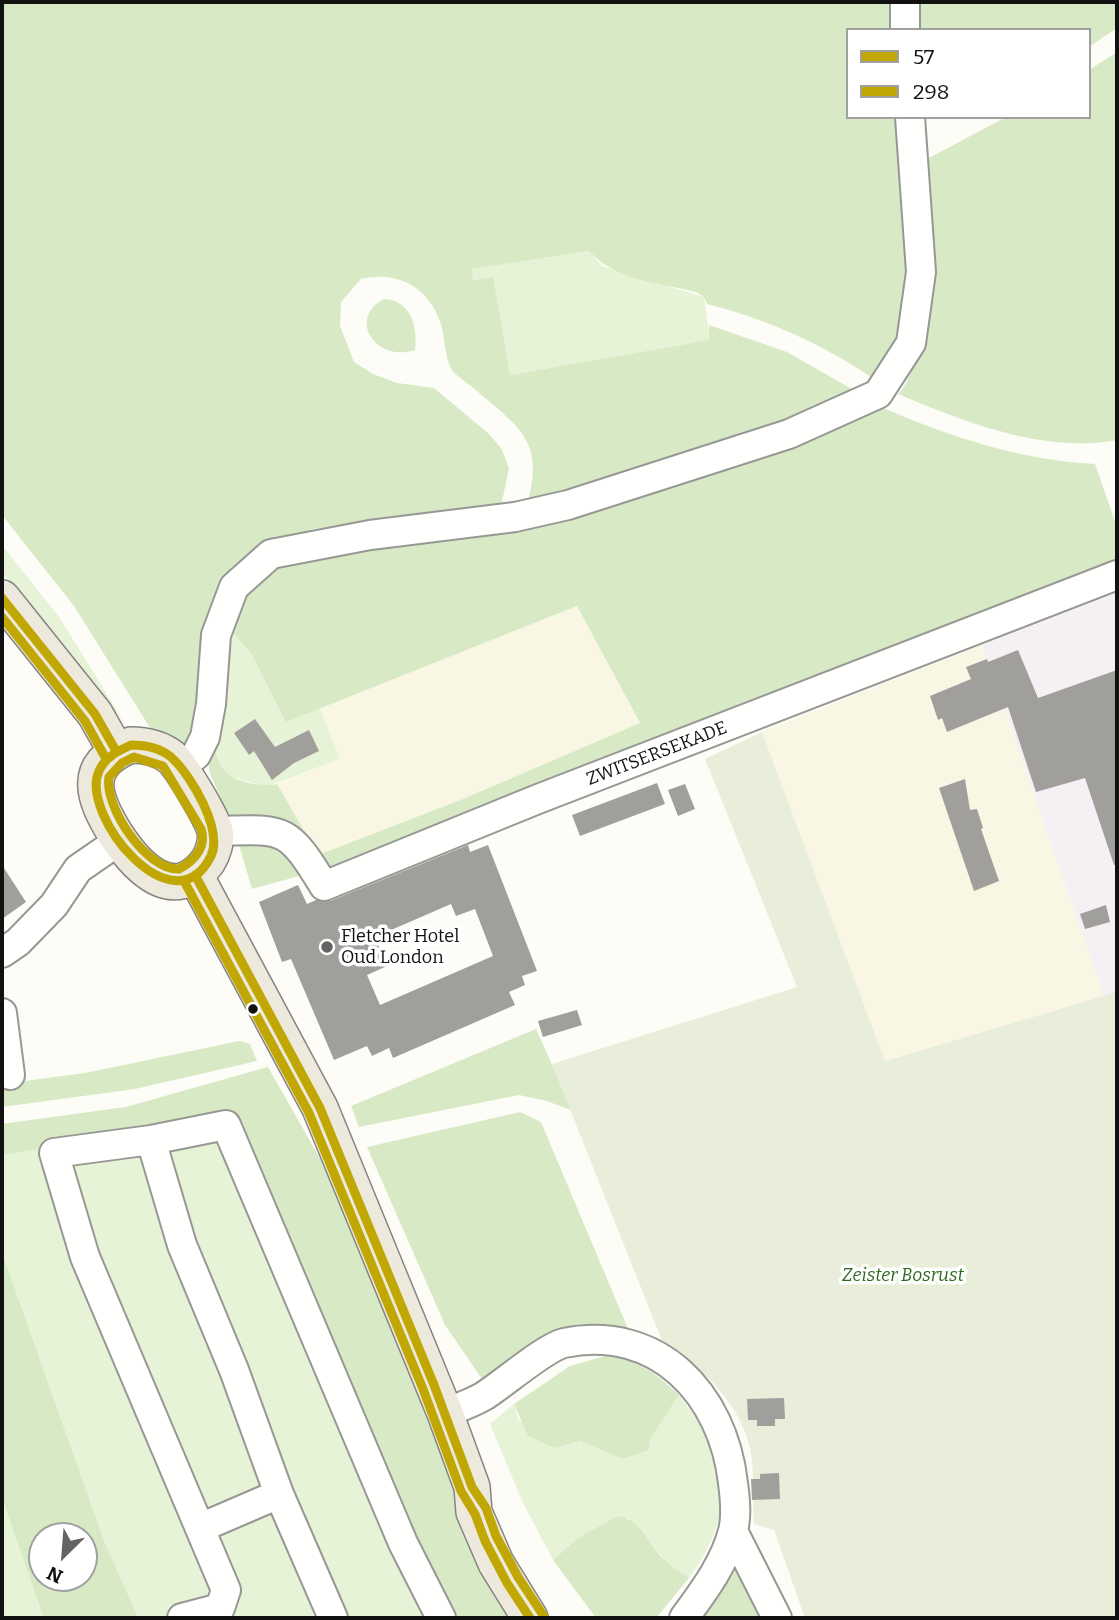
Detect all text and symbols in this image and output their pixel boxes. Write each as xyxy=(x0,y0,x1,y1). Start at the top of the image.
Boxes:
legend xyxy=(846,28,1091,119)
text: 57 xyxy=(913,44,934,70)
text: 298 xyxy=(913,79,949,105)
street label: ZWITSERSEKADE xyxy=(584,717,730,791)
place label: Fletcher Hotel Oud London xyxy=(341,926,459,968)
marker: Fletcher Hotel Oud London xyxy=(319,939,335,955)
unlabelled marker xyxy=(246,1002,260,1016)
park label: Zeister Bosrust xyxy=(842,1265,964,1287)
north arrow xyxy=(28,1522,98,1592)
text: N xyxy=(43,1561,66,1588)

